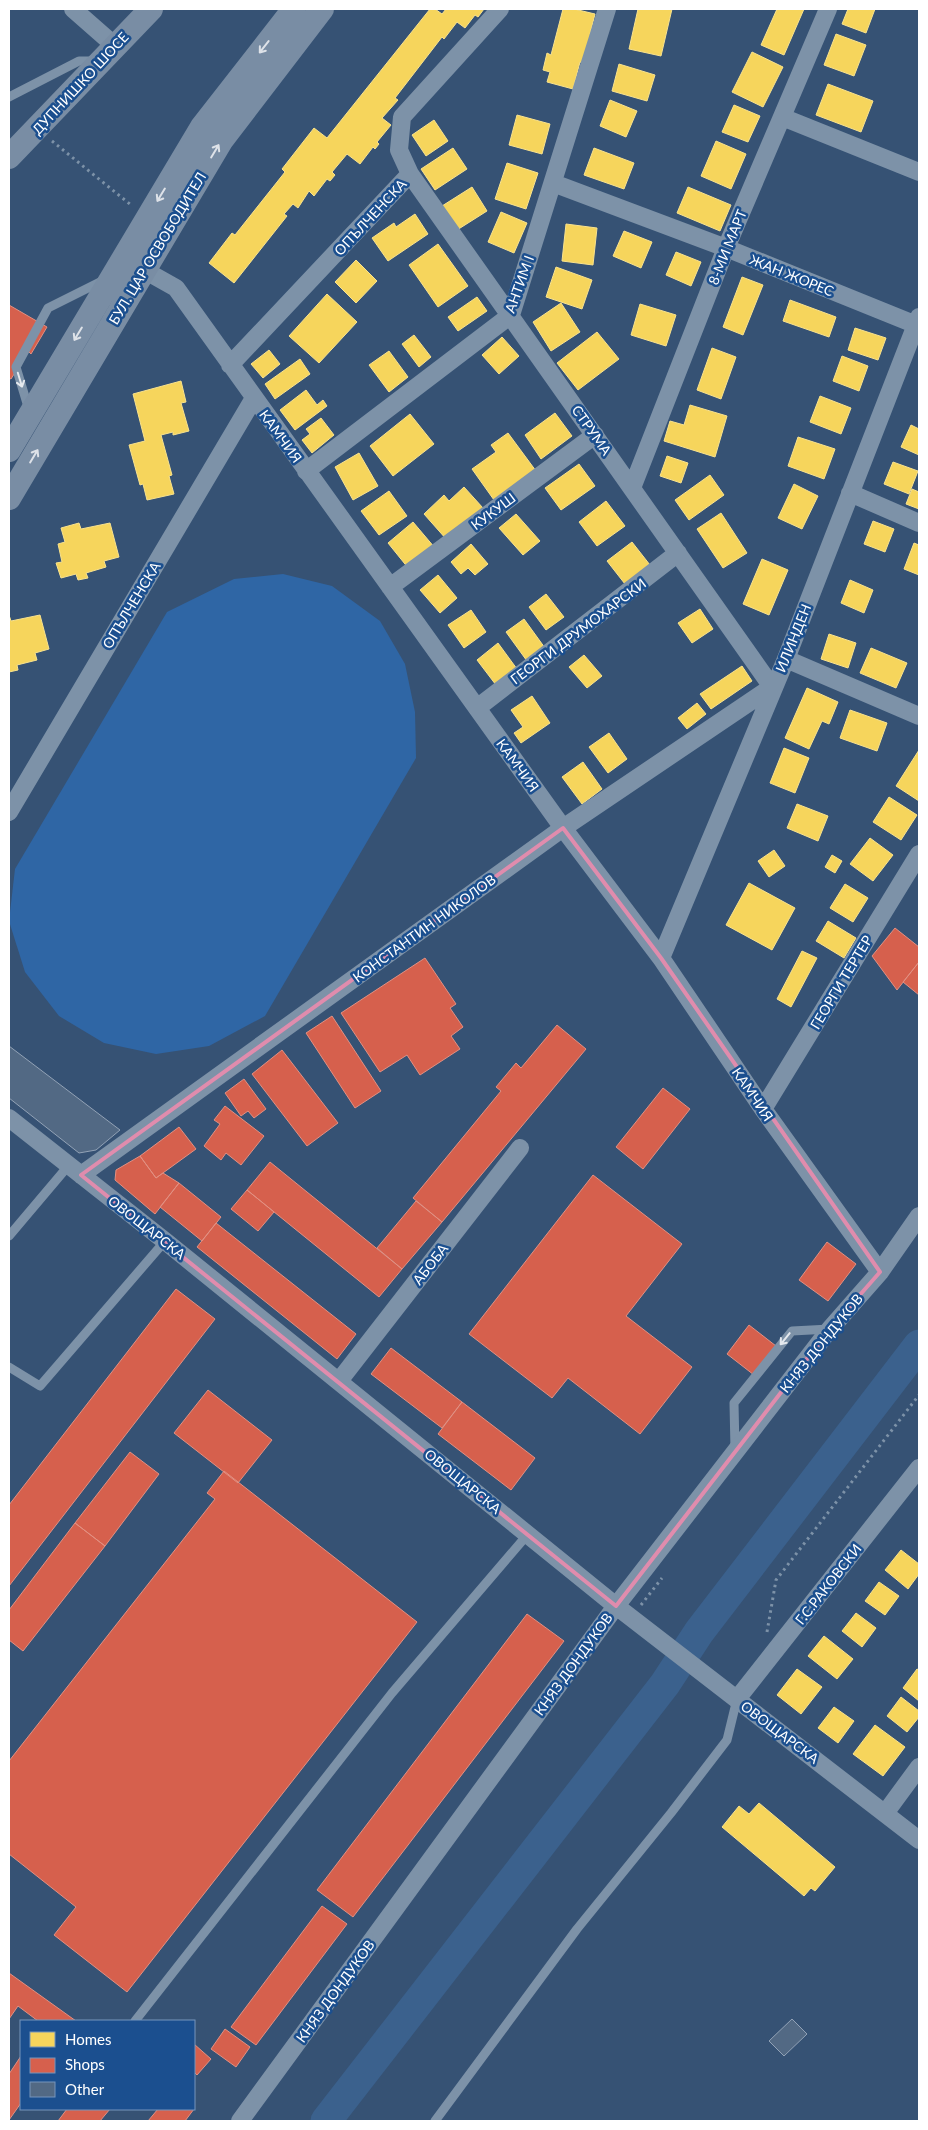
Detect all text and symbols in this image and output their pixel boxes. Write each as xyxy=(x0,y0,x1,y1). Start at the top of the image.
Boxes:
street label: ДУПНИШКО ШОСЕ xyxy=(28,28,132,138)
one-way arrow xyxy=(259,40,269,54)
one-way arrow xyxy=(210,144,220,158)
street label: БУЛ. ЦАР ОСВОБОДИТЕЛ xyxy=(105,169,209,327)
street label: ОПЪЛЧЕНСКА xyxy=(330,175,410,259)
one-way arrow xyxy=(156,187,166,201)
street label: 8-МИ МАРТ xyxy=(704,206,750,287)
street label: ЖАН ЖОРЕС xyxy=(747,250,837,300)
street label: АНТИМ I xyxy=(501,253,537,315)
one-way arrow xyxy=(73,327,83,341)
one-way arrow xyxy=(16,372,25,388)
street label: СТРУМА xyxy=(569,402,616,459)
street label: КАМЧИЯ xyxy=(256,406,306,466)
one-way arrow xyxy=(29,449,39,463)
street label: КУКУШ xyxy=(467,489,519,533)
street label: ОПЪЛЧЕНСКА xyxy=(98,558,164,651)
street label: ГЕОРГИ ДРУМОХАРСКИ xyxy=(507,575,649,687)
street label: ИЛИНДЕН xyxy=(772,601,814,675)
street label: КАМЧИЯ xyxy=(493,735,543,795)
street label: КОНСТАНТИН НИКОЛОВ xyxy=(349,870,499,986)
street label: ГЕОРГИ ТЕРТЕР xyxy=(806,932,876,1032)
street label: КАМЧИЯ xyxy=(729,1064,777,1124)
street label: ОВОЩАРСКА xyxy=(105,1192,189,1263)
street label: АБОБА xyxy=(409,1240,452,1288)
street label: КНЯЗ ДОНДУКОВ xyxy=(776,1290,866,1396)
one-way arrow xyxy=(780,1332,791,1345)
street label: ОВОЩАРСКА xyxy=(421,1445,505,1517)
street label: Г.С.РАКОВСКИ xyxy=(791,1540,865,1628)
street label: КНЯЗ ДОНДУКОВ xyxy=(530,1610,616,1718)
street label: ОВОЩАРСКА xyxy=(738,1697,823,1767)
street label: КНЯЗ ДОНДУКОВ xyxy=(292,1937,378,2045)
legend xyxy=(20,2020,195,2110)
text: Homes xyxy=(65,2030,111,2048)
text: Shops xyxy=(65,2055,105,2073)
text: Other xyxy=(65,2080,105,2098)

